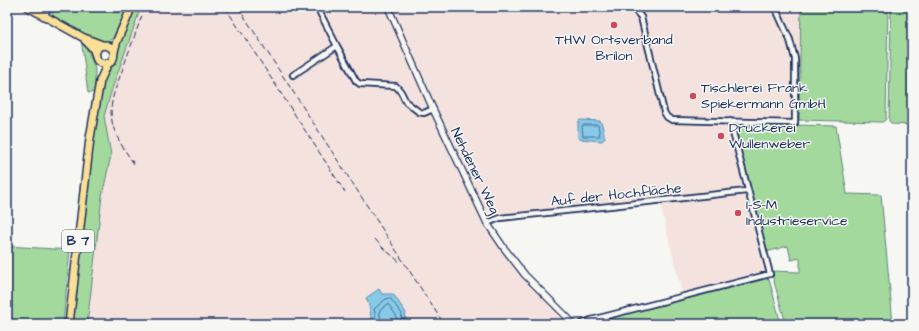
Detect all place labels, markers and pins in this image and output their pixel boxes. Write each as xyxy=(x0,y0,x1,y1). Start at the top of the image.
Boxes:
marker: THW Ortsverband Brilon xyxy=(609,20,619,30)
place label: THW Ortsverband Brilon xyxy=(555,30,673,66)
place label: Tischlerei Frank Spiekermann GmbH xyxy=(701,78,826,114)
marker: Tischlerei Frank Spiekermann GmbH xyxy=(688,91,698,101)
place label: Druckerei Wullenweber xyxy=(729,118,811,154)
marker: Druckerei Wullenweber xyxy=(716,131,726,141)
place label: I-S-M Industrieservice xyxy=(746,195,848,231)
marker: I-S-M Industrieservice xyxy=(733,208,743,218)

